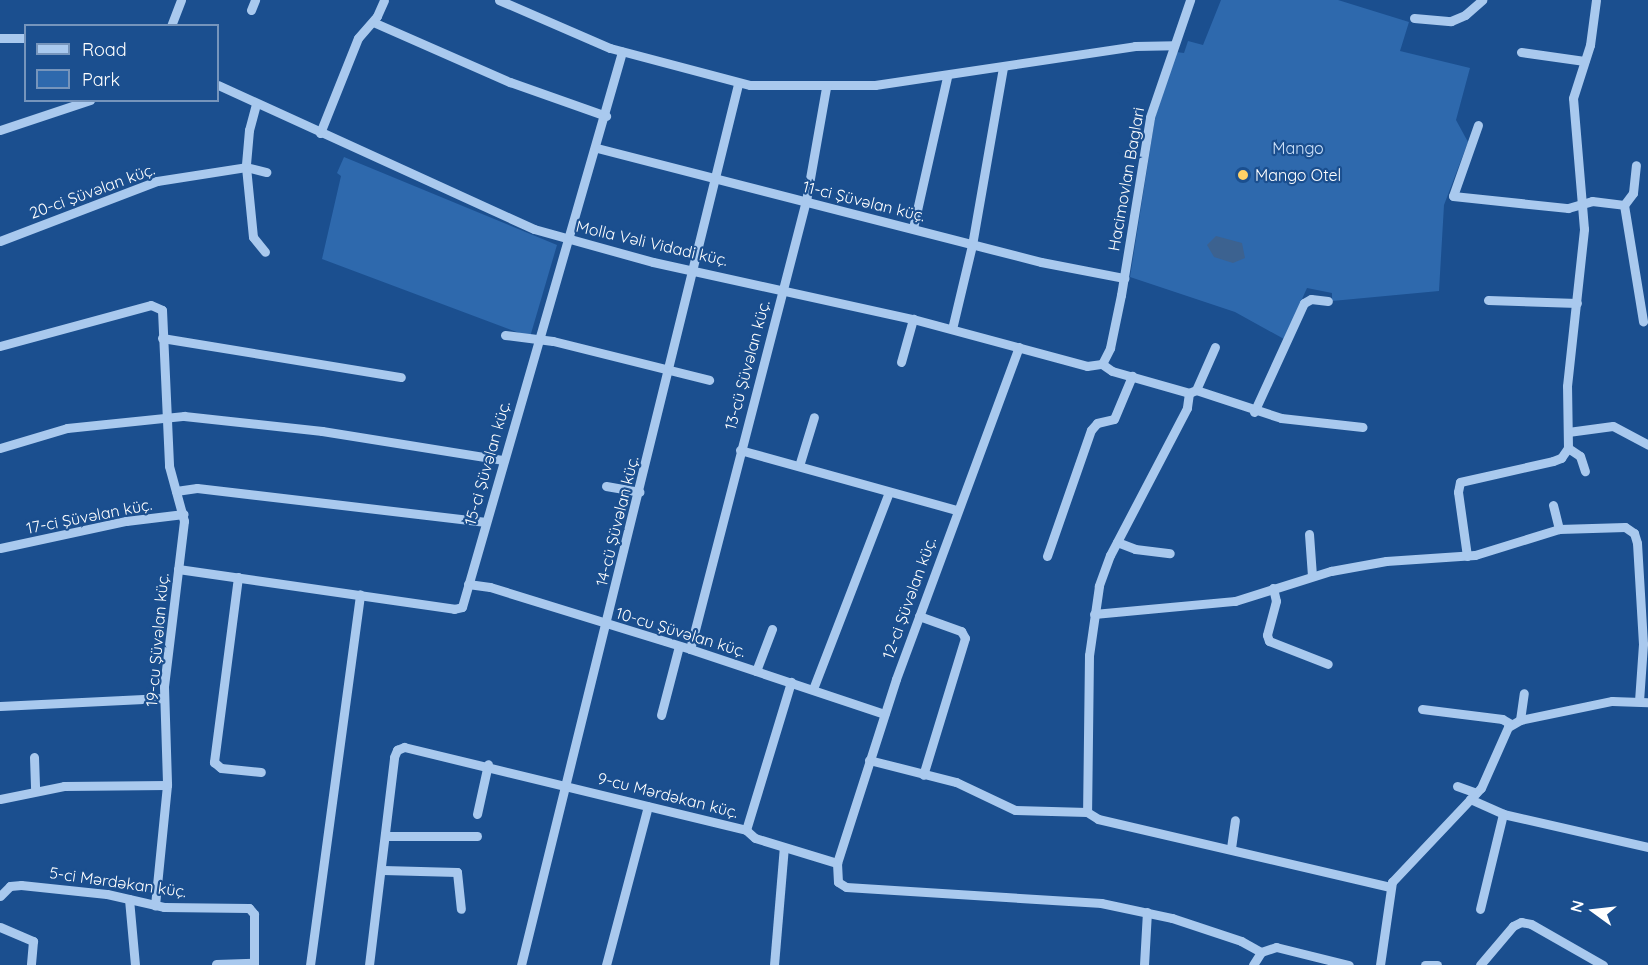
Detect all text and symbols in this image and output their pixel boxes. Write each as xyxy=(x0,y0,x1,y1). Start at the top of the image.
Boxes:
legend xyxy=(24,24,219,102)
text: Road xyxy=(82,38,127,61)
text: Park xyxy=(82,68,120,91)
street label: Hacimovlan Baglari xyxy=(1104,106,1148,252)
park label: Mango xyxy=(1272,138,1324,158)
street label: 20-ci Şüvəlan küç. xyxy=(27,159,157,223)
place label: Mango Otel xyxy=(1255,165,1341,185)
marker: Mango Otel xyxy=(1236,168,1250,182)
street label: 11-ci Şüvəlan küç. xyxy=(801,177,927,225)
street label: Molla Vəli Vidadi küç. xyxy=(574,216,730,270)
street label: 13-cü Şüvəlan küç. xyxy=(720,298,774,432)
street label: 15-ci Şüvəlan küç. xyxy=(460,399,514,527)
street label: 14-cü Şüvəlan küç. xyxy=(592,454,642,588)
street label: 17-ci Şüvəlan küç. xyxy=(24,494,154,538)
street label: 12-ci Şüvəlan küç. xyxy=(878,534,940,662)
street label: 19-cu Şüvəlan küç. xyxy=(142,572,172,708)
street label: 10-cu Şüvəlan küç. xyxy=(614,603,748,661)
street label: 9-cu Mərdəkan küç. xyxy=(596,768,740,822)
street label: 5-ci Mərdəkan küç. xyxy=(48,863,188,901)
north arrow xyxy=(1564,881,1624,941)
text: N xyxy=(1565,898,1588,915)

